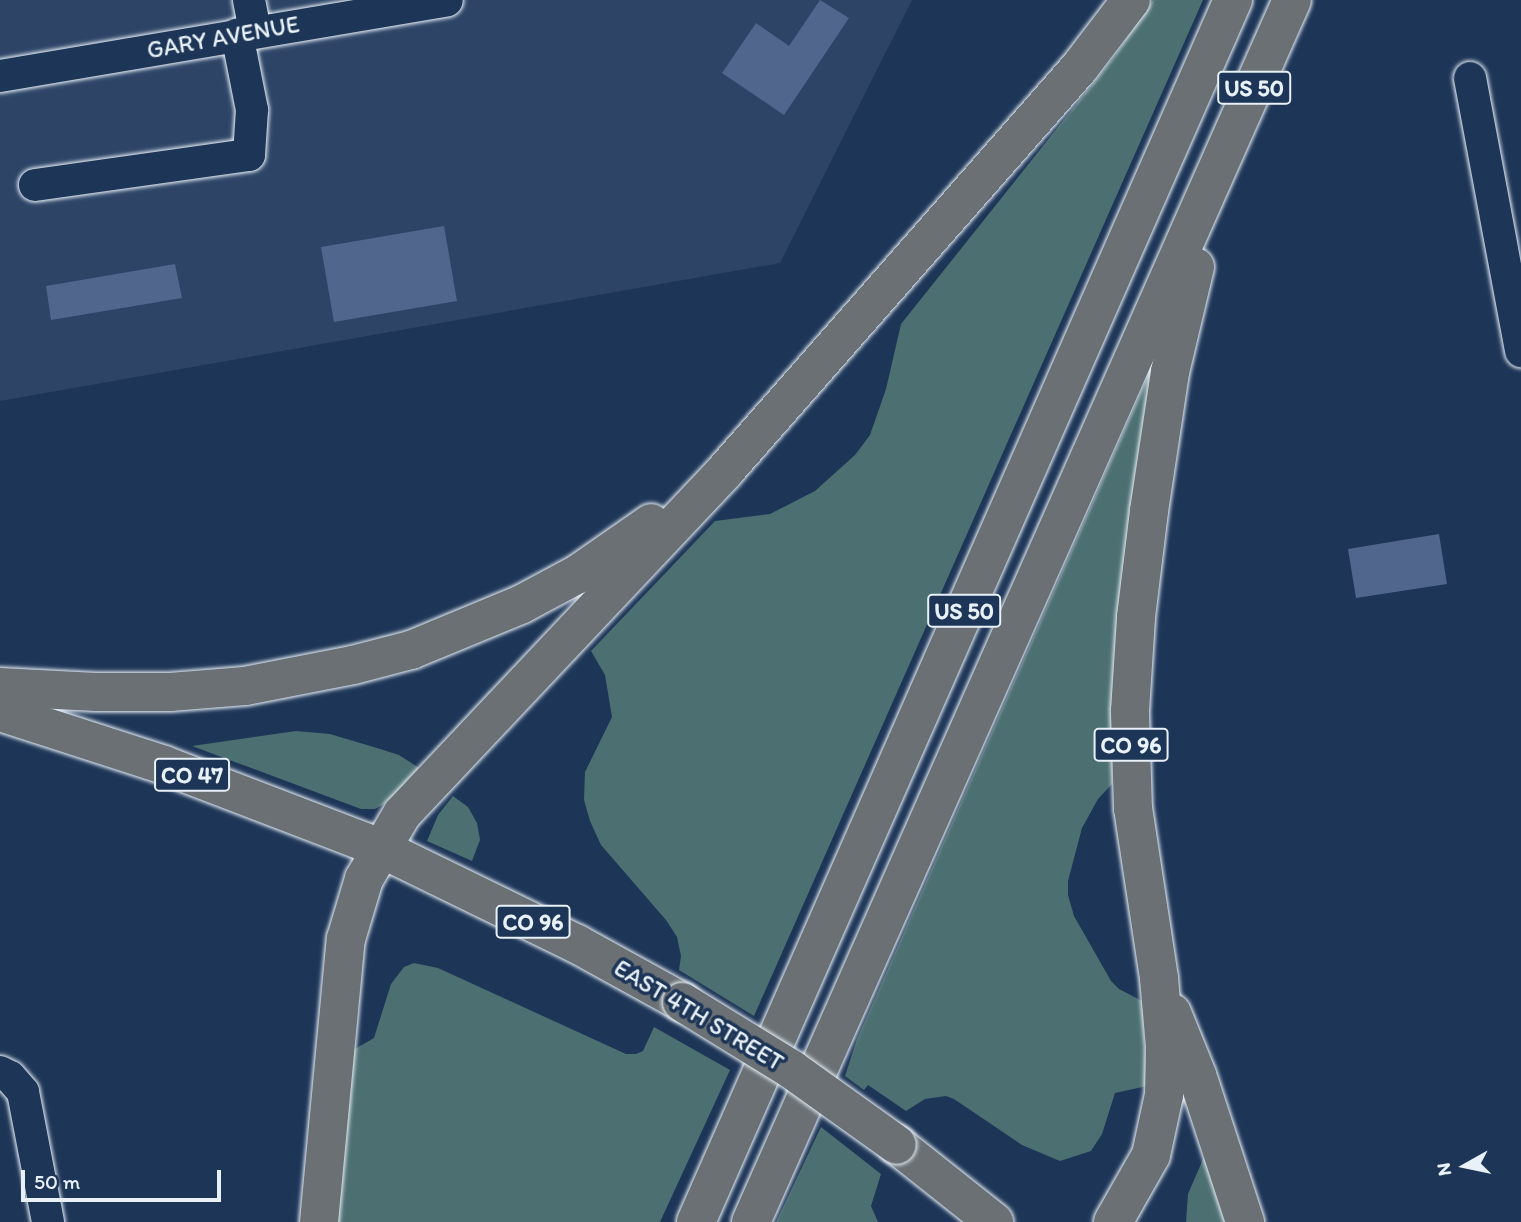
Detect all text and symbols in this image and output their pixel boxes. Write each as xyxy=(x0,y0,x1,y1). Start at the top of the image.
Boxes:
street label: GARY AVENUE xyxy=(145,10,301,64)
road number: US 50 xyxy=(1216,68,1292,108)
road number: US 50 xyxy=(926,592,1002,631)
road number: CO 96 xyxy=(1092,726,1170,764)
road number: CO 47 xyxy=(154,755,230,794)
road number: CO 96 xyxy=(494,903,572,942)
street label: EAST 4TH STREET xyxy=(609,953,789,1077)
north arrow xyxy=(1430,1131,1500,1201)
scale bar xyxy=(24,1156,224,1200)
text: N xyxy=(1431,1161,1456,1178)
text: 50 m xyxy=(34,1169,80,1194)

